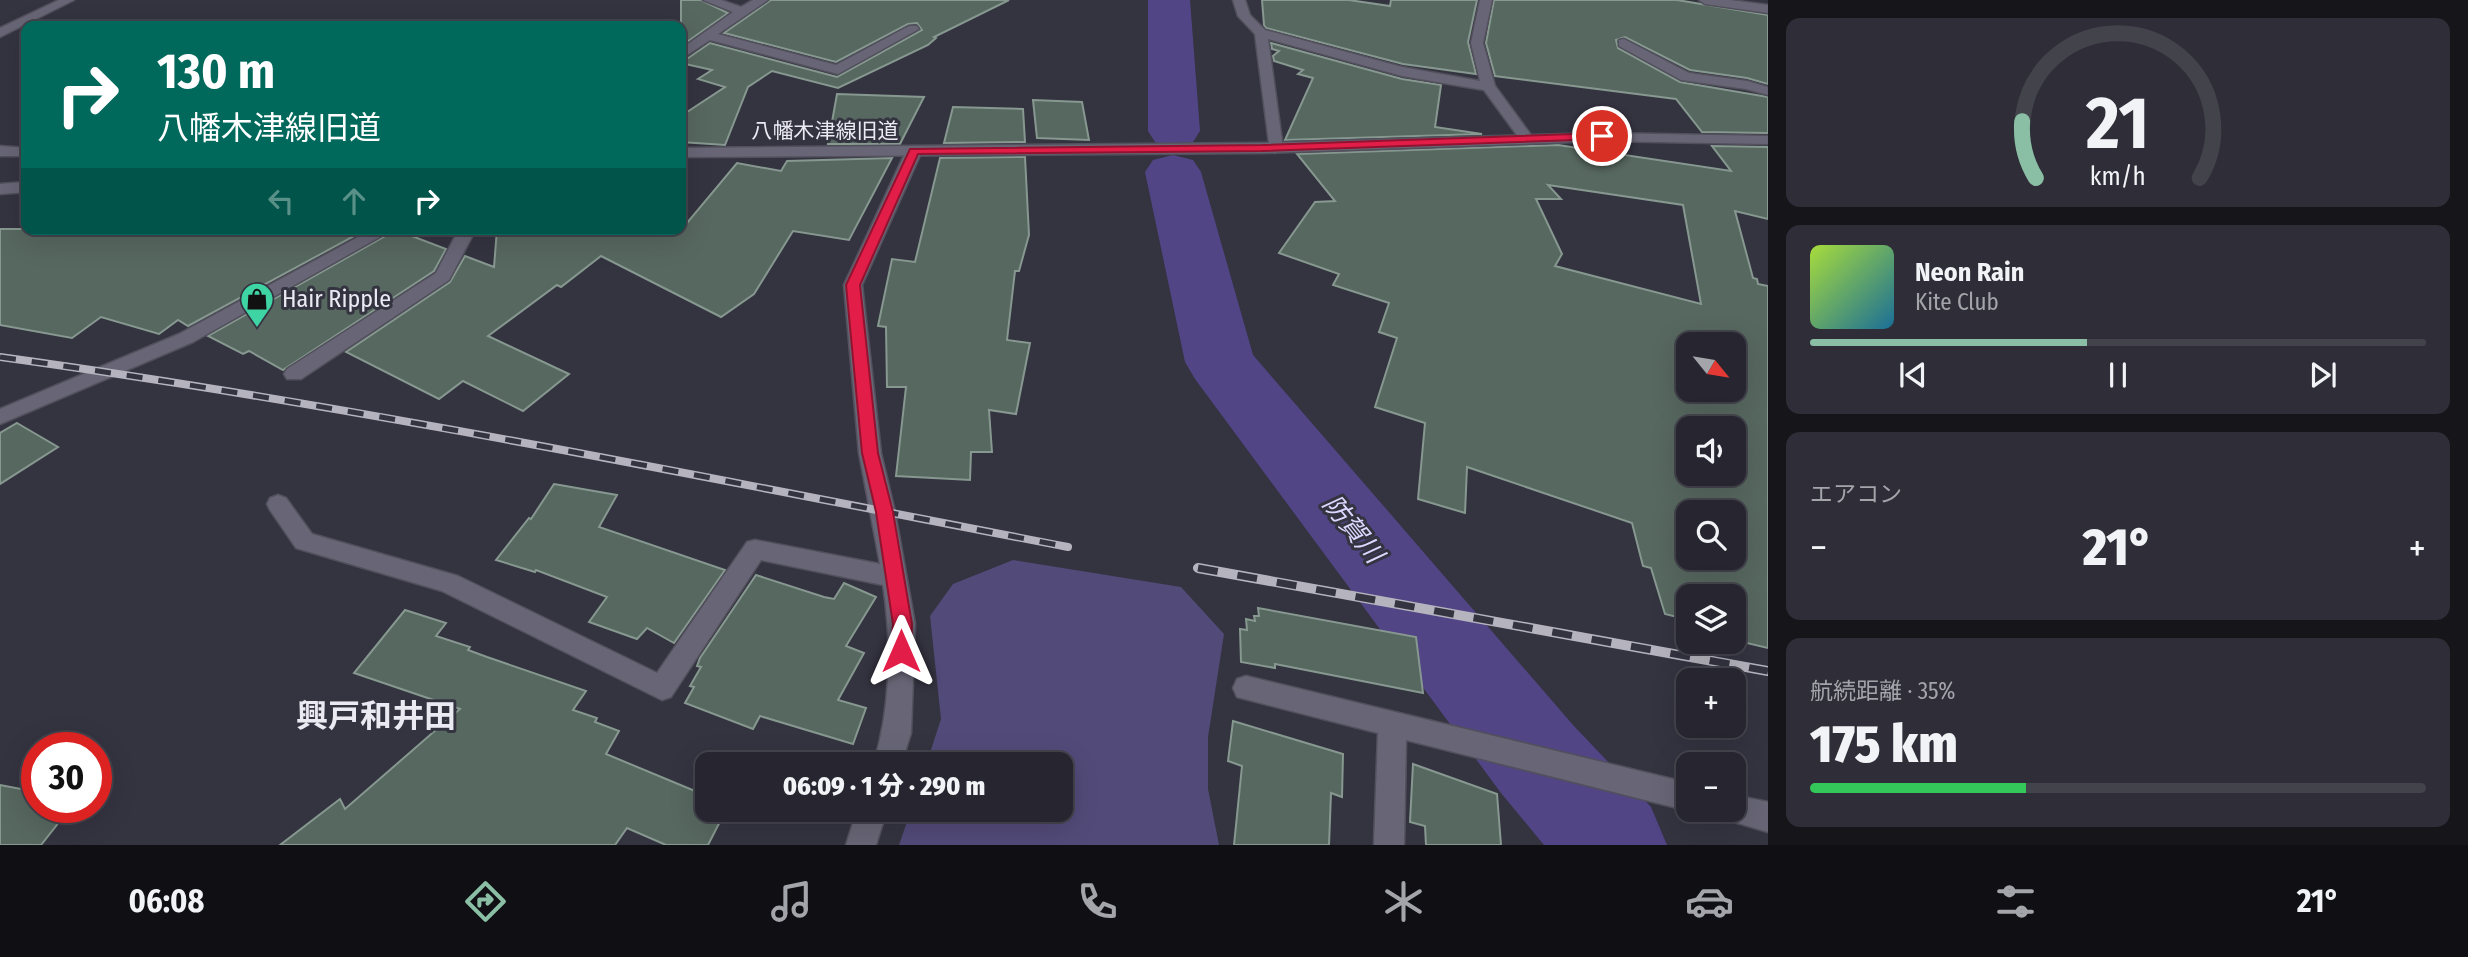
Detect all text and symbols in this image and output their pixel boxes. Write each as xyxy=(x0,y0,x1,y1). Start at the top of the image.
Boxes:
text: 130 m xyxy=(157,42,275,101)
icon: right xyxy=(42,49,133,140)
text: 21 xyxy=(2085,81,2150,168)
pin xyxy=(1572,106,1632,166)
text: 八幡木津線旧道 xyxy=(157,109,381,147)
icon: arrive xyxy=(1583,117,1621,155)
street label: 八幡木津線旧道 xyxy=(752,118,899,144)
text: km/h xyxy=(2090,162,2146,192)
icon: left xyxy=(262,182,300,220)
icon: ahead xyxy=(335,182,373,220)
icon: right xyxy=(408,182,446,220)
text: Neon Rain xyxy=(1915,257,2024,288)
shop icon: Hair Ripple xyxy=(238,280,276,329)
place label: Hair Ripple xyxy=(282,285,391,313)
text: Kite Club xyxy=(1915,288,1999,316)
north arrow xyxy=(1676,332,1746,402)
map controls xyxy=(1676,332,1746,822)
icon: previous xyxy=(1894,356,1932,394)
icon: pause xyxy=(2099,356,2137,394)
icon: next xyxy=(2304,356,2342,394)
button: sound xyxy=(1676,416,1746,486)
text: エアコン xyxy=(1810,480,1902,508)
water label: 防賀川 xyxy=(1316,489,1391,571)
button: search xyxy=(1676,500,1746,570)
text: 21° xyxy=(2083,516,2153,579)
text: − xyxy=(1810,525,1827,571)
text: + xyxy=(2409,525,2426,571)
button: layers xyxy=(1676,584,1746,654)
position arrow xyxy=(864,614,938,688)
button: + xyxy=(1676,668,1746,738)
text: 航続距離 · 35% xyxy=(1810,677,1955,705)
district label: 興戸和井田 xyxy=(296,697,456,735)
text: 175 km xyxy=(1810,713,1958,776)
speed limit sign: 30 xyxy=(21,732,112,823)
button: − xyxy=(1676,752,1746,822)
text: 06:09 · 1 分 · 290 m xyxy=(783,771,985,802)
icon: directions xyxy=(461,877,510,926)
icon: music xyxy=(767,877,816,926)
icon: phone xyxy=(1073,877,1122,926)
icon: climate xyxy=(1379,877,1428,926)
icon: car xyxy=(1685,877,1734,926)
icon: filters xyxy=(1991,877,2040,926)
text: 06:08 xyxy=(128,882,204,920)
text: 21° xyxy=(2297,882,2340,920)

